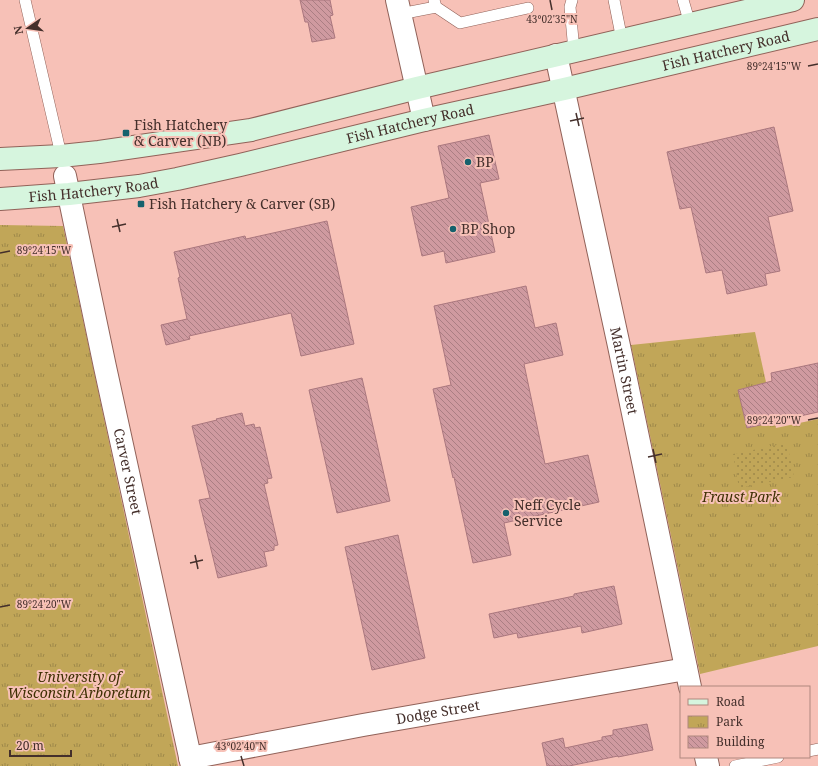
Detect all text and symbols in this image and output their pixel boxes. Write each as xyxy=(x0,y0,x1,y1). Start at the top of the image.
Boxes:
north arrow xyxy=(8,8,48,48)
text: 43°02'35"N xyxy=(526,12,578,26)
text: N xyxy=(9,24,26,36)
street label: Fish Hatchery Road xyxy=(660,26,792,75)
text: 89°24'15"W xyxy=(747,59,802,73)
street label: Fish Hatchery Road xyxy=(344,99,476,148)
place label: Fish Hatchery & Carver (NB) xyxy=(134,115,227,150)
marker: Fish Hatchery & Carver (NB) xyxy=(121,128,131,138)
place label: BP xyxy=(476,152,494,171)
marker: BP xyxy=(463,157,473,167)
street label: Fish Hatchery Road xyxy=(28,173,160,206)
place label: Fish Hatchery & Carver (SB) xyxy=(149,194,335,213)
marker: Fish Hatchery & Carver (SB) xyxy=(136,199,146,209)
place label: BP Shop xyxy=(461,219,515,238)
marker: BP Shop xyxy=(448,224,458,234)
text: 89°24'15"W xyxy=(17,243,72,257)
street label: Martin Street xyxy=(606,325,643,416)
text: 89°24'20"W xyxy=(747,413,802,427)
street label: Carver Street xyxy=(110,426,147,516)
park label: Fraust Park xyxy=(701,487,781,506)
place label: Neff Cycle Service xyxy=(514,495,581,530)
marker: Neff Cycle Service xyxy=(501,508,511,518)
text: 89°24'20"W xyxy=(17,597,72,611)
park label: University of Wisconsin Arboretum xyxy=(8,667,151,702)
legend xyxy=(680,686,810,758)
text: Road xyxy=(716,693,746,710)
street label: Dodge Street xyxy=(394,695,481,728)
text: Park xyxy=(716,713,744,730)
scale bar xyxy=(10,732,71,758)
text: Building xyxy=(716,733,765,750)
text: 20 m xyxy=(16,737,44,754)
text: 43°02'40"N xyxy=(215,739,267,753)

